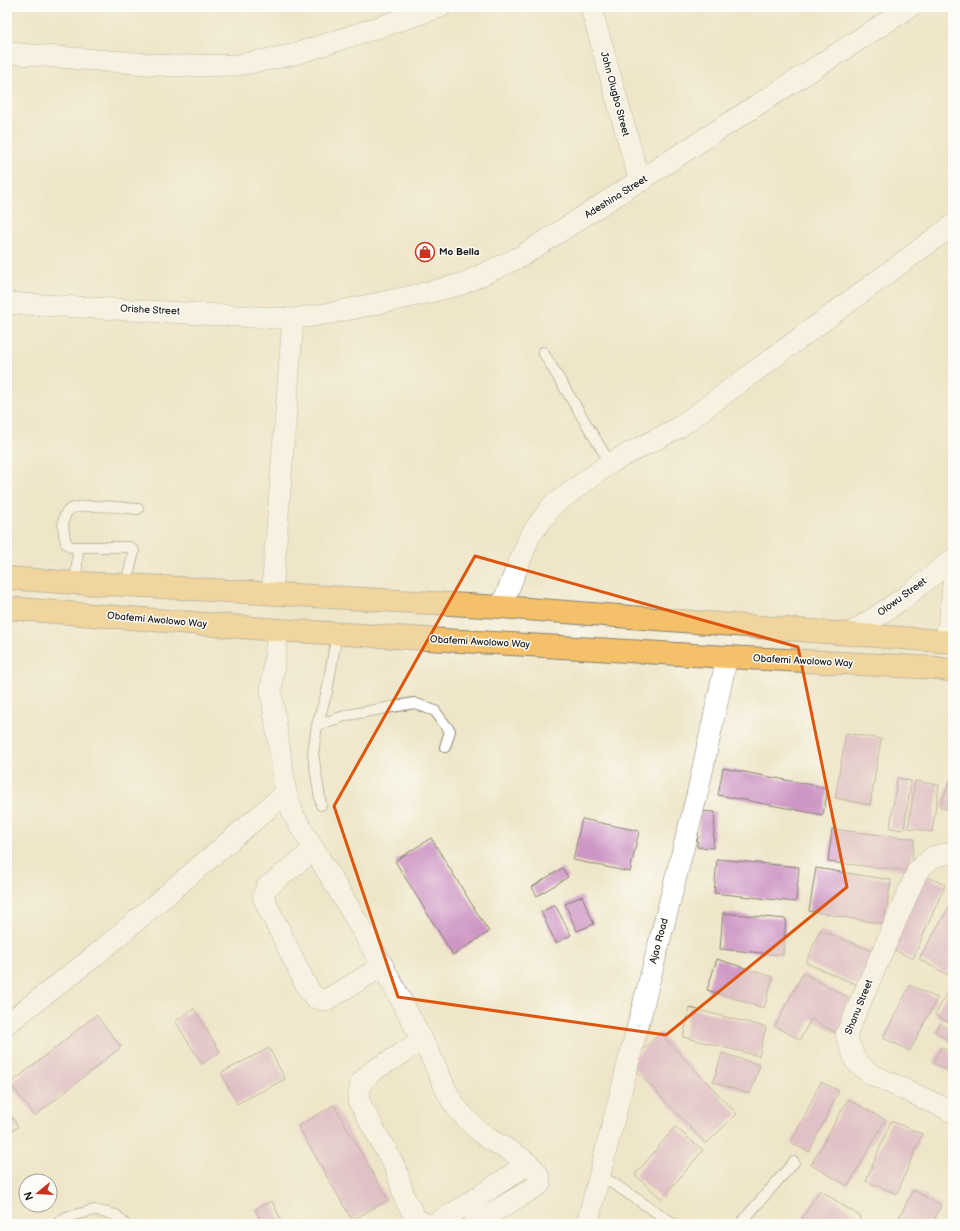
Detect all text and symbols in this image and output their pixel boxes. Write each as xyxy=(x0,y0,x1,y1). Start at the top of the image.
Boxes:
street label: John Olugbo Street xyxy=(598,50,632,138)
street label: Adeshina Street xyxy=(582,173,650,221)
shop icon: Mo Bella xyxy=(414,241,436,263)
place label: Mo Bella xyxy=(439,246,480,258)
street label: Orishe Street xyxy=(120,302,180,318)
street label: Olowu Street xyxy=(875,575,929,619)
street label: Obafemi Awolowo Way xyxy=(107,610,208,630)
street label: Obafemi Awolowo Way xyxy=(430,633,531,651)
street label: Obafemi Awolowo Way xyxy=(753,652,854,670)
street label: Ajao Road xyxy=(647,917,671,965)
street label: Shanu Street xyxy=(843,978,875,1036)
north arrow xyxy=(18,1173,58,1213)
text: N xyxy=(22,1190,36,1202)

